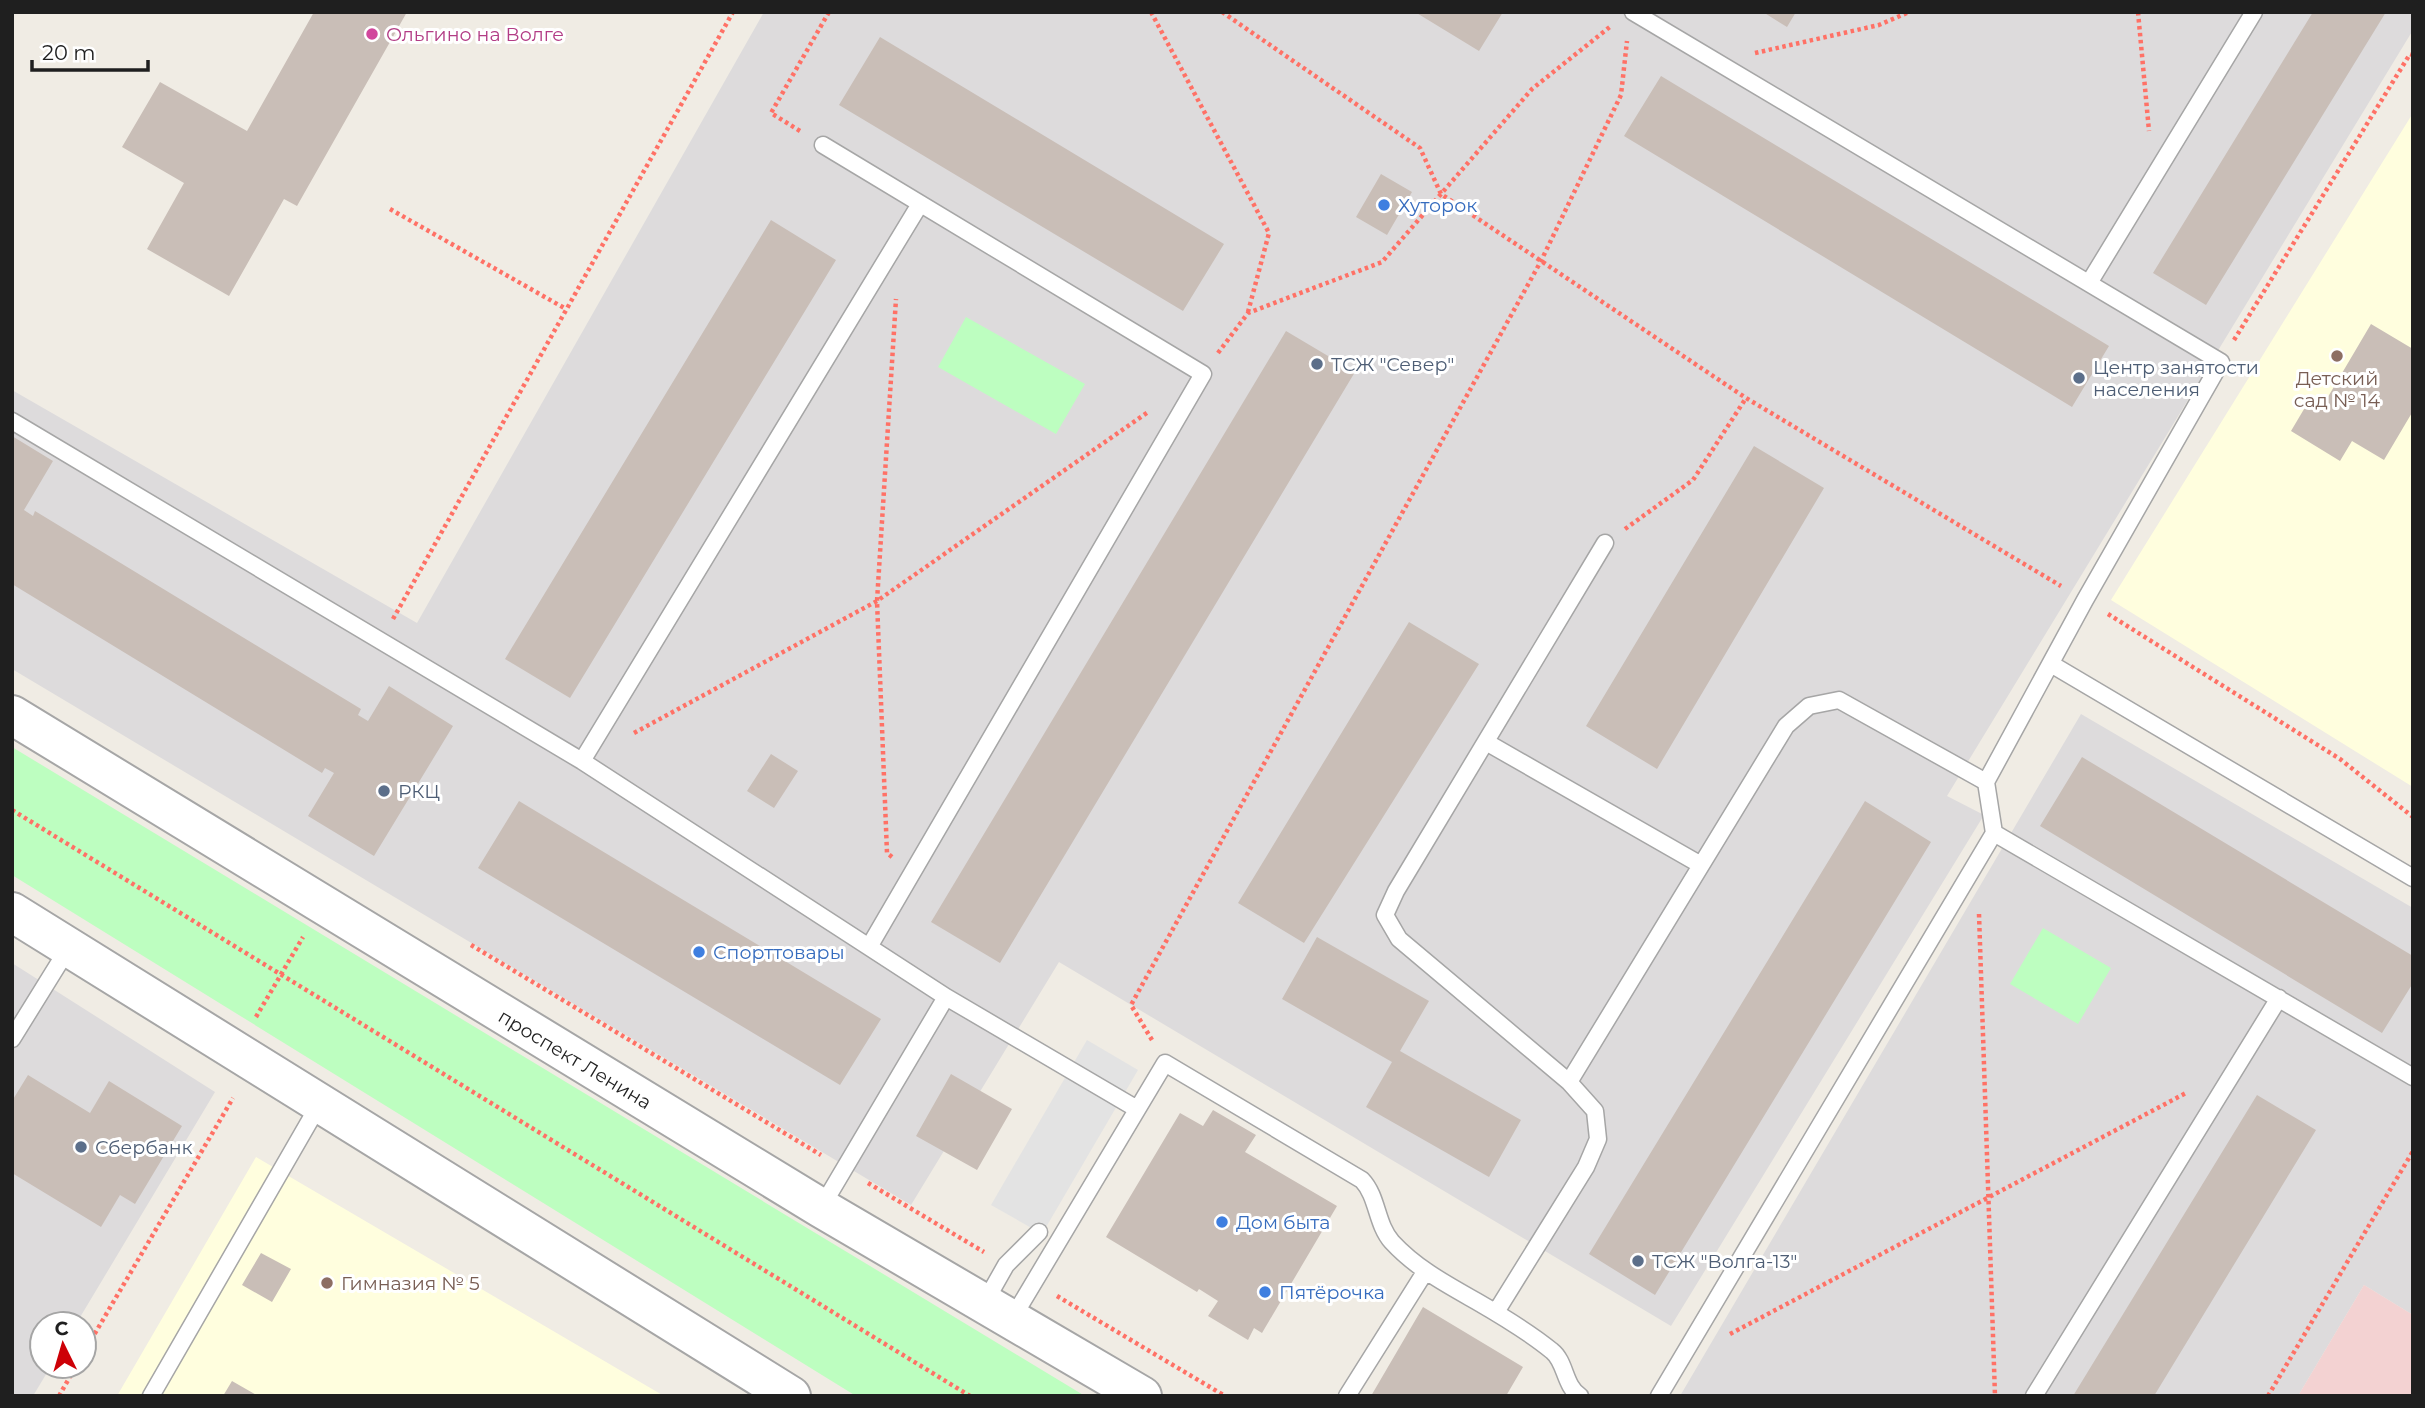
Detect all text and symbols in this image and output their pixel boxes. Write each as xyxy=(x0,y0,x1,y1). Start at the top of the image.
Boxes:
place label: Ольгино на Волге xyxy=(386,23,564,46)
marker: Ольгино на Волге xyxy=(364,26,380,42)
scale bar xyxy=(32,28,147,72)
text: 20 m xyxy=(42,40,96,65)
place label: Хуторок xyxy=(1398,194,1477,217)
marker: Хуторок xyxy=(1376,197,1392,213)
marker: Детский сад № 14 xyxy=(2329,348,2345,364)
place label: ТСЖ "Север" xyxy=(1331,353,1454,376)
marker: ТСЖ "Север" xyxy=(1309,356,1325,372)
place label: Центр занятости населения xyxy=(2093,356,2259,401)
place label: Детский сад № 14 xyxy=(2294,367,2381,412)
marker: Центр занятости населения xyxy=(2071,370,2087,386)
place label: РКЦ xyxy=(398,780,440,803)
marker: РКЦ xyxy=(376,783,392,799)
place label: Спорттовары xyxy=(713,941,845,964)
marker: Спорттовары xyxy=(691,944,707,960)
street label: проспект Ленина xyxy=(494,1005,655,1114)
place label: Сбербанк xyxy=(95,1136,193,1159)
marker: Сбербанк xyxy=(73,1139,89,1155)
place label: Дом быта xyxy=(1236,1211,1330,1234)
marker: Дом быта xyxy=(1214,1214,1230,1230)
place label: ТСЖ "Волга-13" xyxy=(1652,1250,1797,1273)
marker: ТСЖ "Волга-13" xyxy=(1630,1253,1646,1269)
place label: Гимназия № 5 xyxy=(341,1272,480,1295)
marker: Гимназия № 5 xyxy=(319,1275,335,1291)
place label: Пятёрочка xyxy=(1279,1281,1385,1304)
marker: Пятёрочка xyxy=(1257,1284,1273,1300)
north arrow xyxy=(28,1310,98,1380)
text: С xyxy=(54,1316,70,1341)

